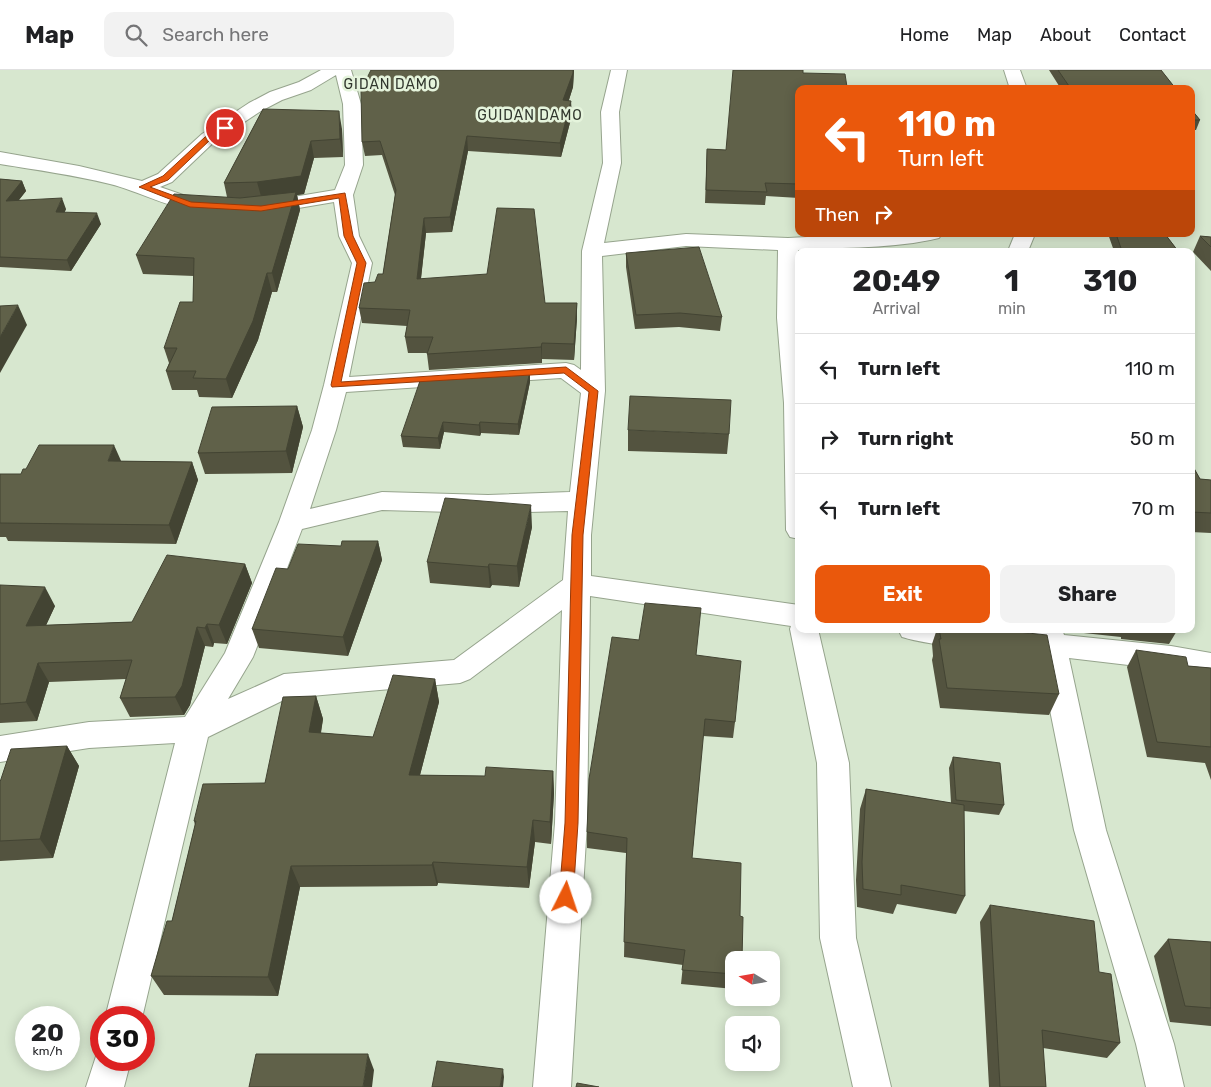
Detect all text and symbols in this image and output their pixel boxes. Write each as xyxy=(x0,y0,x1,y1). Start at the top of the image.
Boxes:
search box xyxy=(104,12,454,57)
text: Map xyxy=(25,21,74,49)
icon: search xyxy=(122,21,150,49)
text: Search here xyxy=(162,23,269,46)
text: Home xyxy=(900,24,949,46)
text: Map xyxy=(977,24,1012,46)
text: About xyxy=(1040,24,1091,46)
text: Contact xyxy=(1119,24,1186,46)
district label: GIDAN DAMO xyxy=(344,76,438,93)
text: 110 m xyxy=(898,103,996,145)
icon: left xyxy=(815,105,880,170)
pin xyxy=(204,107,246,149)
district label: GUIDAN DAMO xyxy=(477,107,583,124)
icon: arrive xyxy=(211,114,239,142)
text: Turn left xyxy=(898,145,984,172)
icon: right xyxy=(869,200,897,228)
text: Then xyxy=(815,203,859,226)
text: 20:49 xyxy=(852,263,941,299)
text: 1 xyxy=(1004,263,1019,299)
text: 310 xyxy=(1083,263,1138,299)
text: Arrival xyxy=(872,299,920,318)
text: min xyxy=(998,299,1026,318)
text: m xyxy=(1103,299,1117,318)
icon: left xyxy=(815,355,843,383)
text: Turn left xyxy=(858,357,940,380)
text: 110 m xyxy=(1125,357,1175,380)
icon: right xyxy=(815,425,843,453)
text: Turn right xyxy=(858,427,953,450)
text: 50 m xyxy=(1130,427,1175,450)
icon: left xyxy=(815,495,843,523)
text: Turn left xyxy=(858,497,940,520)
text: 70 m xyxy=(1132,497,1175,520)
button: Exit xyxy=(815,565,990,623)
button: Share xyxy=(1000,565,1175,623)
position arrow xyxy=(539,871,591,923)
north arrow xyxy=(725,951,780,1006)
map controls xyxy=(725,951,780,1071)
speed limit sign: 30 xyxy=(90,1006,155,1071)
button: sound xyxy=(725,1016,780,1071)
text: 20 xyxy=(31,1018,64,1047)
text: km/h xyxy=(33,1044,62,1058)

